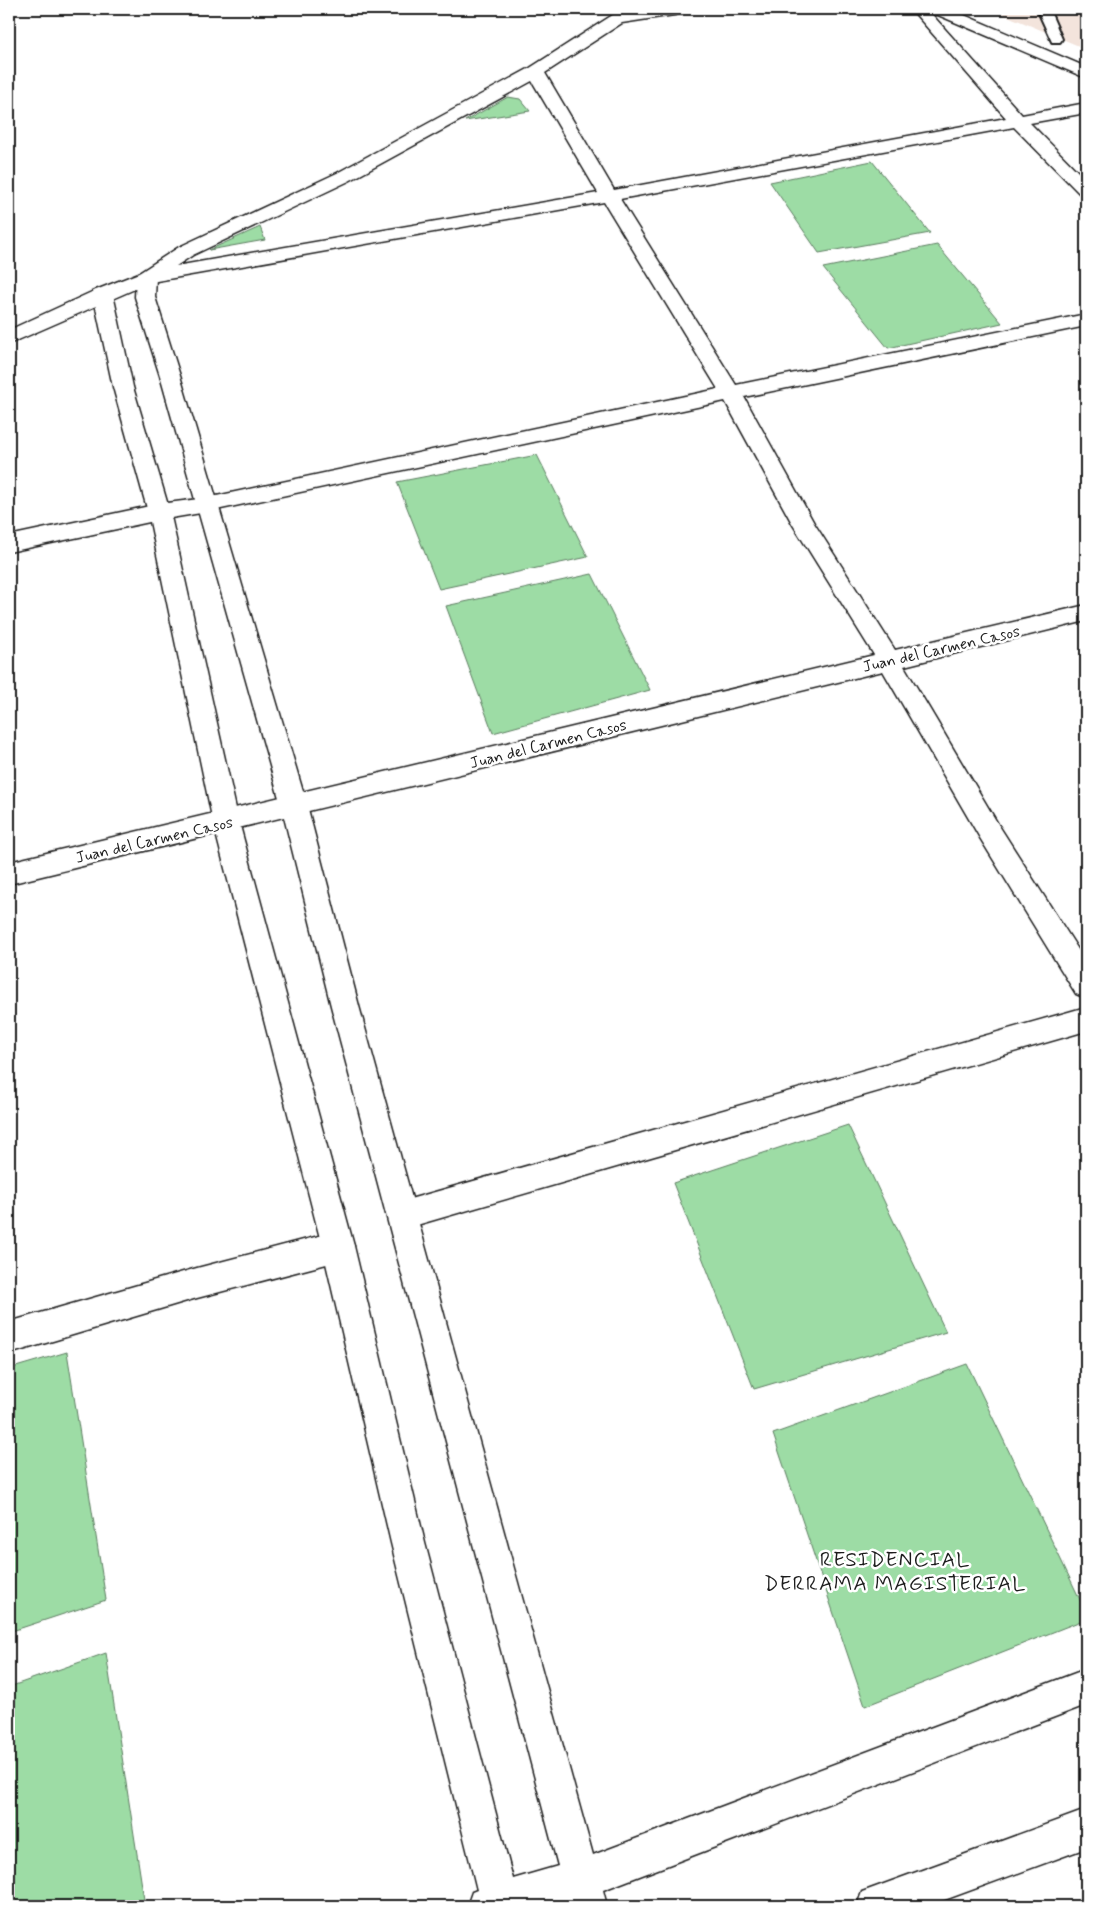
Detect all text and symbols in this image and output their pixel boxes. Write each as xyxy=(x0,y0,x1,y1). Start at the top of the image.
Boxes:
street label: Juan del Carmen Casos xyxy=(861,621,1022,678)
street label: Juan del Carmen Casos xyxy=(468,715,629,774)
street label: Juan del Carmen Casos xyxy=(74,812,235,869)
district label: RESIDENCIAL DERRAMA MAGISTERIAL xyxy=(764,1546,1026,1598)

